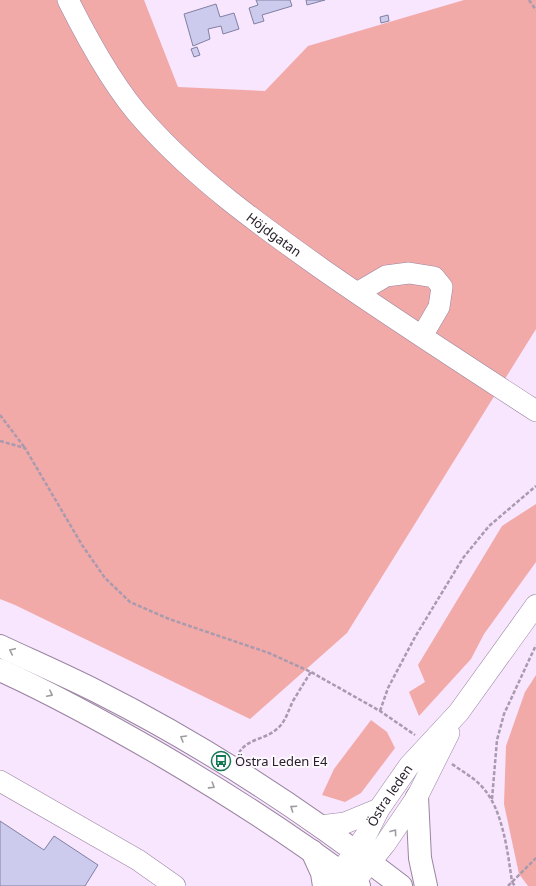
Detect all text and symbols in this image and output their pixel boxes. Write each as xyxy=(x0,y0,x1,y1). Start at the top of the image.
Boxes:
street label: Höjdgatan xyxy=(243,208,305,261)
one-way arrow xyxy=(9,648,16,656)
one-way arrow xyxy=(45,689,53,697)
one-way arrow xyxy=(180,736,187,743)
bus stop icon: Östra Leden E4 xyxy=(210,750,232,772)
place label: Östra Leden E4 xyxy=(235,752,328,770)
street label: Östra leden xyxy=(363,761,416,829)
one-way arrow xyxy=(208,781,215,788)
one-way arrow xyxy=(290,805,297,813)
one-way arrow xyxy=(389,829,396,836)

